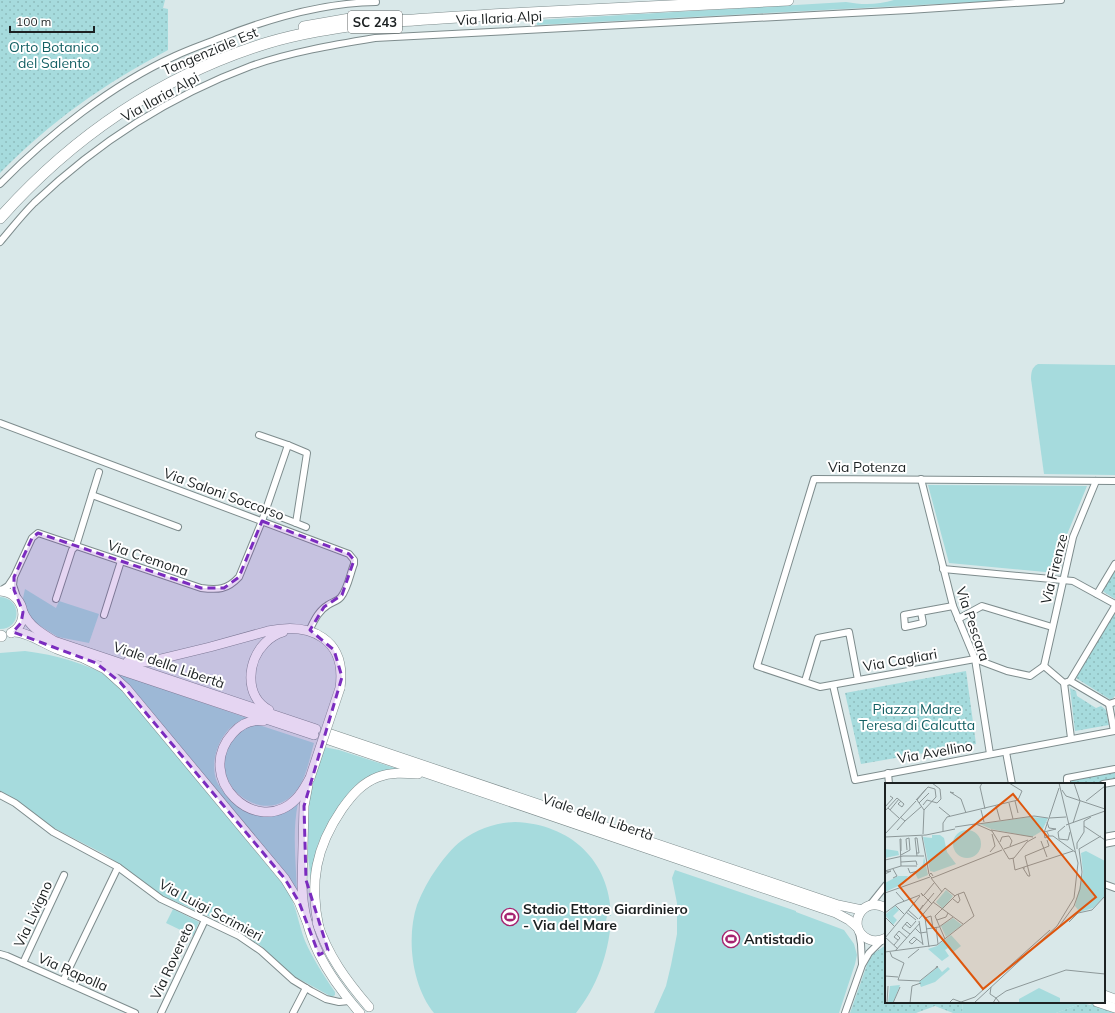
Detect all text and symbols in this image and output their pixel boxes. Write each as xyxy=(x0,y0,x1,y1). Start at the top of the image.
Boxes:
street label: Via Ilaria Alpi xyxy=(455,7,543,29)
scale bar xyxy=(10,8,94,34)
road number: SC 243 xyxy=(348,11,402,33)
text: 100 m xyxy=(16,14,51,29)
street label: Tangenziale Est xyxy=(160,23,260,79)
park label: Orto Botanico del Salento xyxy=(9,38,99,72)
street label: Via Ilaria Alpi xyxy=(118,68,202,126)
street label: Via Potenza xyxy=(828,458,906,476)
street label: Via Saloni Soccorso xyxy=(161,464,287,524)
street label: Via Firenze xyxy=(1037,532,1071,606)
street label: Via Cremona xyxy=(105,536,191,580)
street label: Via Pescara xyxy=(952,585,994,663)
street label: Viale della Libertà xyxy=(111,638,227,692)
street label: Via Cagliari xyxy=(862,645,938,675)
park label: Piazza Madre Teresa di Calcutta xyxy=(859,700,975,734)
street label: Via Avellino xyxy=(896,737,974,767)
inset map xyxy=(885,783,1105,1003)
street label: Viale della Libertà xyxy=(540,790,656,844)
street label: Via Luigi Scrimieri xyxy=(156,875,266,945)
street label: Via Livigno xyxy=(10,878,56,950)
place label: Stadio Ettore Giardiniero - Via del Mare xyxy=(523,900,688,934)
sports icon: Stadio Ettore Giardiniero - Via del Mare xyxy=(500,907,520,927)
street label: Via Rovereto xyxy=(146,920,198,1002)
sports icon: Antistadio xyxy=(721,929,741,949)
place label: Antistadio xyxy=(744,930,813,948)
street label: Via Rapolla xyxy=(35,949,111,995)

